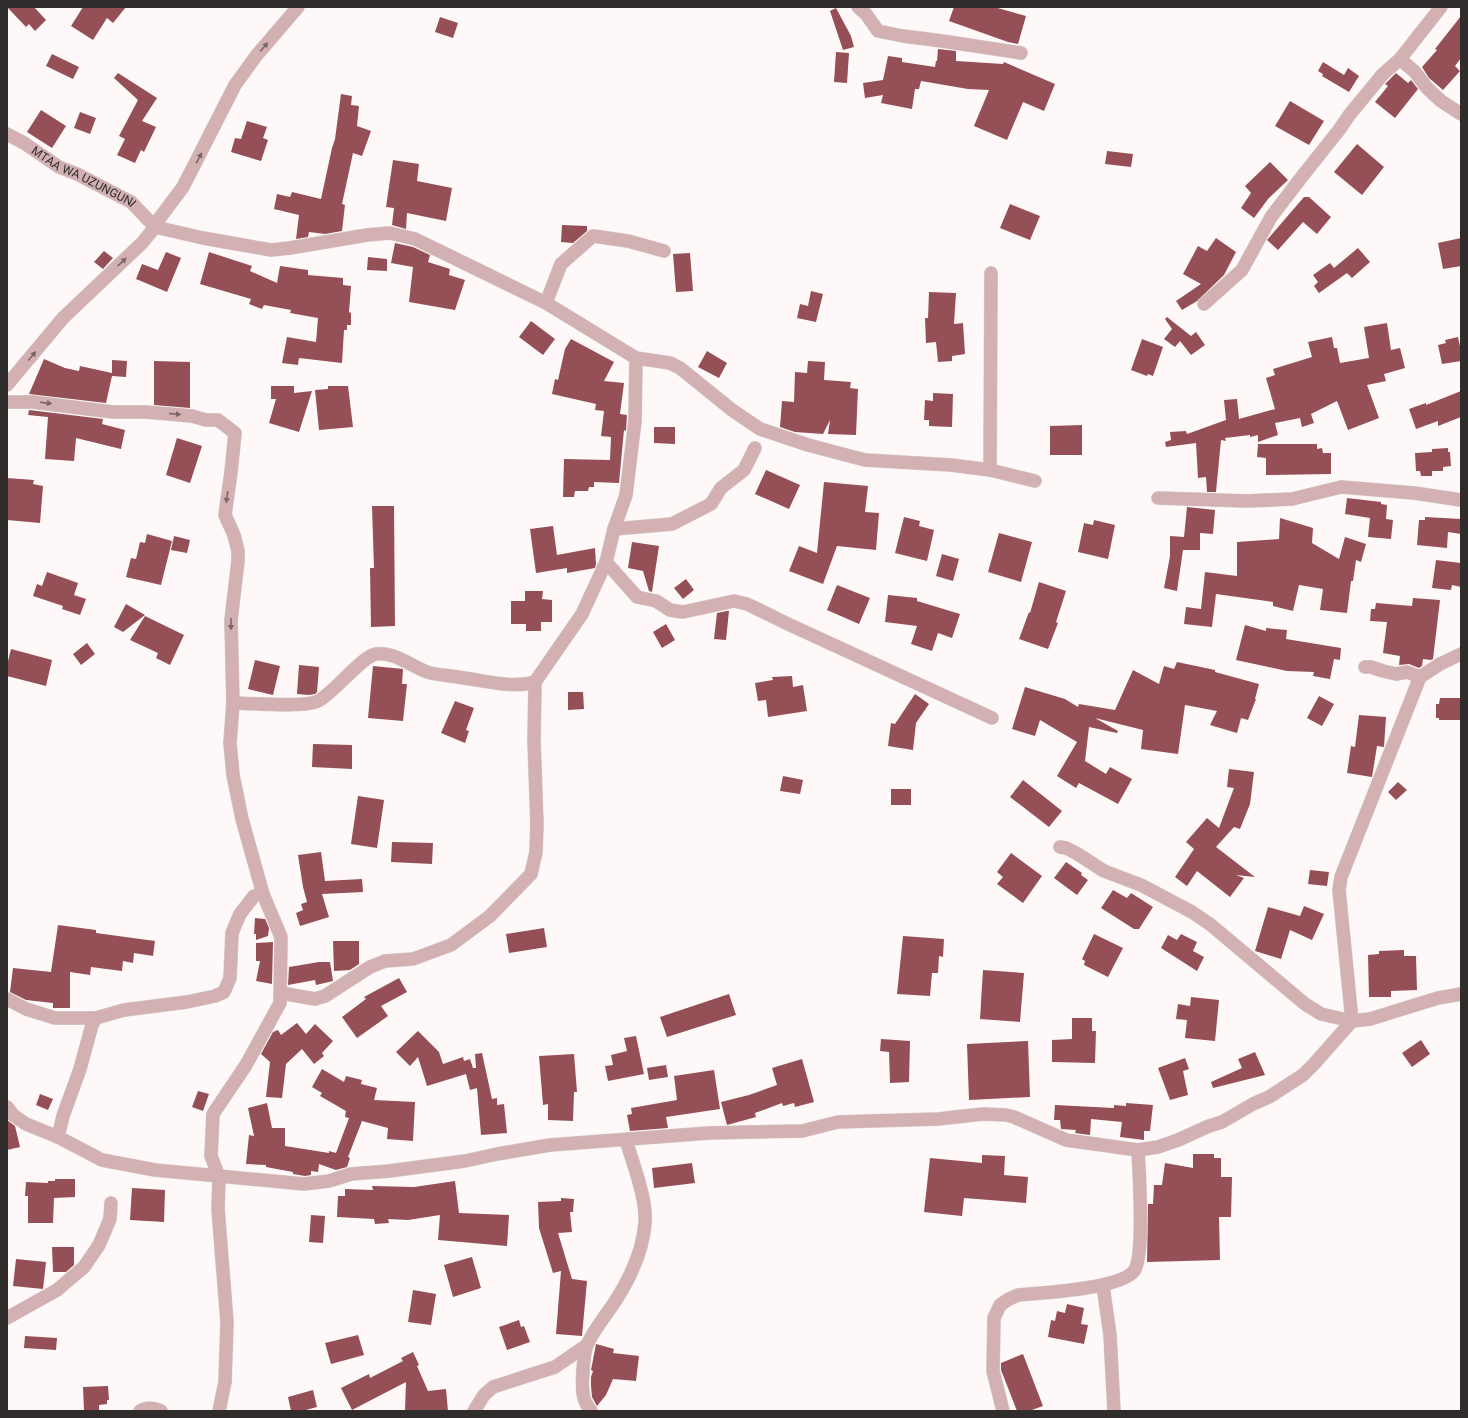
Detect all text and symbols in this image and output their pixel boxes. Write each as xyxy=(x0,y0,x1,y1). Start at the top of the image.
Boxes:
one-way arrow xyxy=(260,41,269,52)
street label: MTAA WA UZUNGUNI xyxy=(29,143,139,210)
one-way arrow xyxy=(195,153,202,164)
one-way arrow xyxy=(117,257,127,267)
one-way arrow xyxy=(28,351,37,361)
one-way arrow xyxy=(40,400,52,407)
one-way arrow xyxy=(169,411,181,418)
one-way arrow xyxy=(224,491,230,503)
one-way arrow xyxy=(228,618,234,631)

